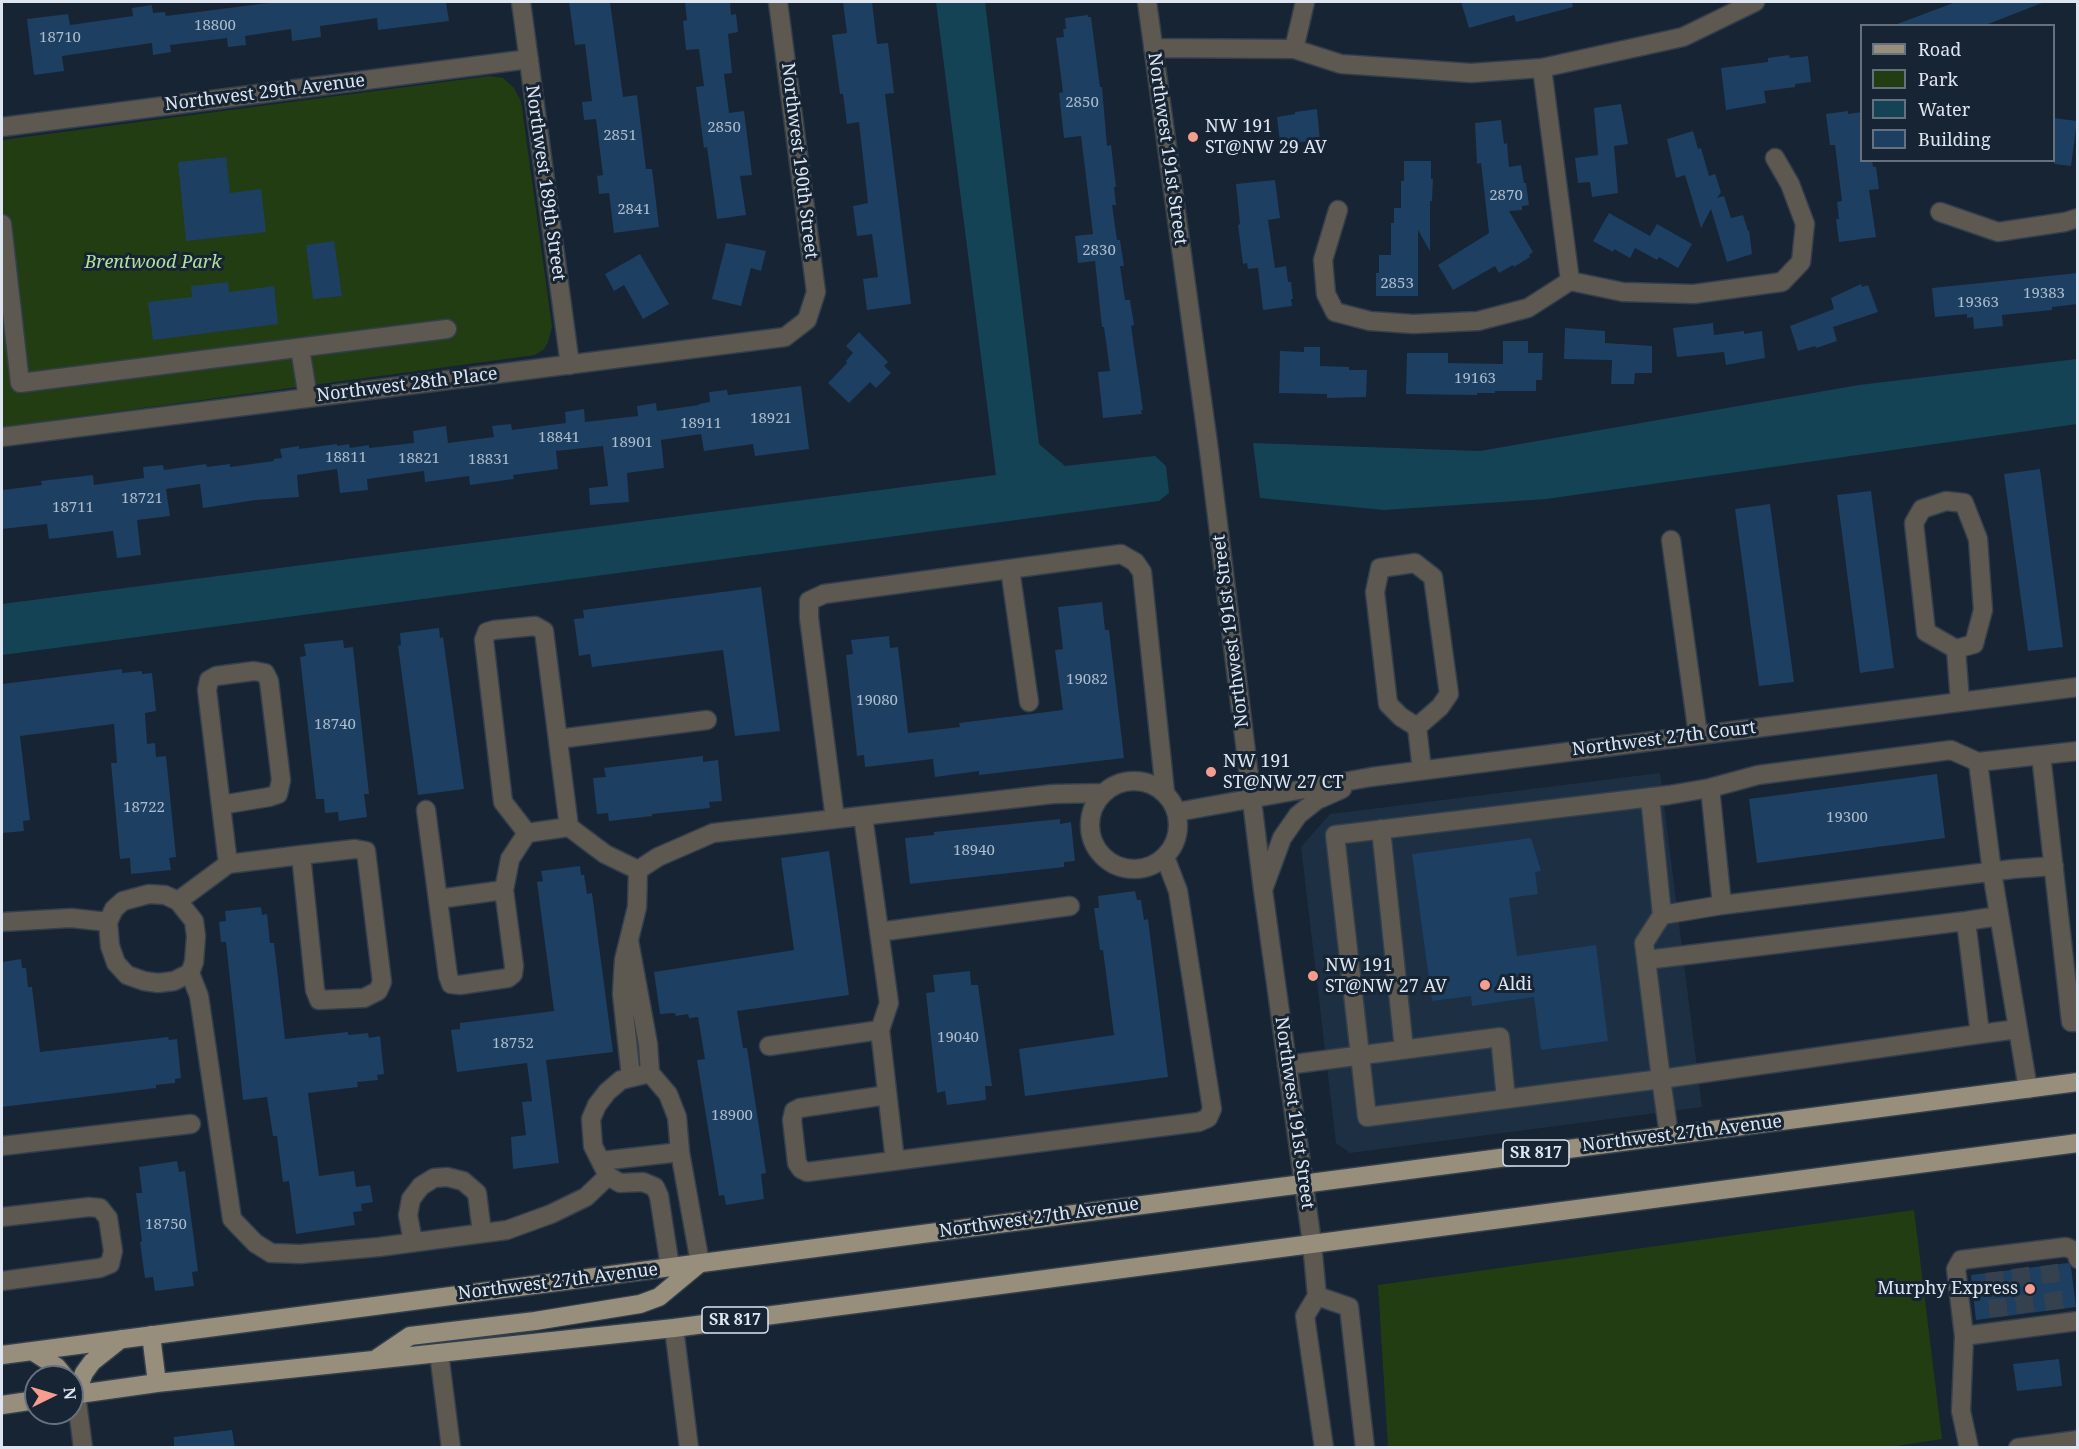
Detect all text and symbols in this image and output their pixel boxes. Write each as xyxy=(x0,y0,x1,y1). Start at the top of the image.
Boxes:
house number: 18800 xyxy=(194,17,236,35)
legend xyxy=(1860,24,2055,162)
house number: 18710 xyxy=(39,29,81,47)
text: Road xyxy=(1918,37,1961,61)
street label: Northwest 191st Street xyxy=(1143,51,1191,247)
street label: Northwest 190th Street xyxy=(776,62,822,260)
text: Park xyxy=(1918,67,1958,91)
street label: Northwest 29th Avenue xyxy=(164,70,366,116)
street label: Northwest 189th Street xyxy=(521,84,569,282)
house number: 2850 xyxy=(1065,94,1099,112)
text: Water xyxy=(1918,97,1970,121)
place label: NW 191 ST@NW 29 AV xyxy=(1205,116,1327,158)
house number: 2850 xyxy=(707,119,741,137)
house number: 2851 xyxy=(603,127,637,145)
text: Building xyxy=(1918,127,1991,151)
marker: NW 191 ST@NW 29 AV xyxy=(1186,130,1200,144)
house number: 2870 xyxy=(1489,187,1523,205)
house number: 2841 xyxy=(617,201,651,219)
house number: 2830 xyxy=(1082,242,1116,260)
park label: Brentwood Park xyxy=(85,252,221,274)
house number: 2853 xyxy=(1380,275,1414,293)
house number: 19383 xyxy=(2023,285,2065,303)
house number: 19363 xyxy=(1957,294,1999,312)
street label: Northwest 28th Place xyxy=(315,363,499,407)
house number: 19163 xyxy=(1454,370,1496,388)
house number: 18921 xyxy=(750,410,792,428)
house number: 18911 xyxy=(680,415,722,433)
house number: 18841 xyxy=(538,429,580,447)
house number: 18901 xyxy=(611,434,653,452)
house number: 18811 xyxy=(325,449,367,467)
house number: 18821 xyxy=(398,450,440,468)
house number: 18831 xyxy=(468,451,510,469)
house number: 18721 xyxy=(121,490,163,508)
house number: 18711 xyxy=(52,499,94,517)
street label: Northwest 191st Street xyxy=(1208,533,1254,729)
house number: 19082 xyxy=(1066,671,1108,689)
house number: 19080 xyxy=(856,692,898,710)
house number: 18740 xyxy=(314,716,356,734)
street label: Northwest 27th Court xyxy=(1571,717,1757,761)
place label: NW 191 ST@NW 27 CT xyxy=(1223,751,1344,794)
marker: NW 191 ST@NW 27 CT xyxy=(1204,765,1218,779)
house number: 18722 xyxy=(123,799,165,817)
house number: 19300 xyxy=(1826,809,1868,827)
house number: 18940 xyxy=(953,842,995,860)
place label: NW 191 ST@NW 27 AV xyxy=(1325,955,1447,998)
marker: NW 191 ST@NW 27 AV xyxy=(1306,969,1320,983)
place label: Aldi xyxy=(1497,974,1532,996)
marker: Aldi xyxy=(1478,978,1492,992)
street label: Northwest 191st Street xyxy=(1270,1015,1318,1211)
house number: 19040 xyxy=(937,1029,979,1047)
house number: 18752 xyxy=(492,1035,534,1053)
house number: 18900 xyxy=(711,1107,753,1125)
street label: Northwest 27th Avenue xyxy=(1581,1111,1783,1157)
road number: SR 817 xyxy=(1503,1140,1569,1166)
street label: Northwest 27th Avenue xyxy=(938,1193,1140,1243)
house number: 18750 xyxy=(145,1216,187,1234)
street label: Northwest 27th Avenue xyxy=(457,1259,659,1305)
place label: Murphy Express xyxy=(1877,1278,2018,1300)
marker: Murphy Express xyxy=(2023,1282,2037,1296)
road number: SR 817 xyxy=(702,1307,768,1333)
north arrow xyxy=(24,1365,84,1425)
text: N xyxy=(58,1386,81,1401)

